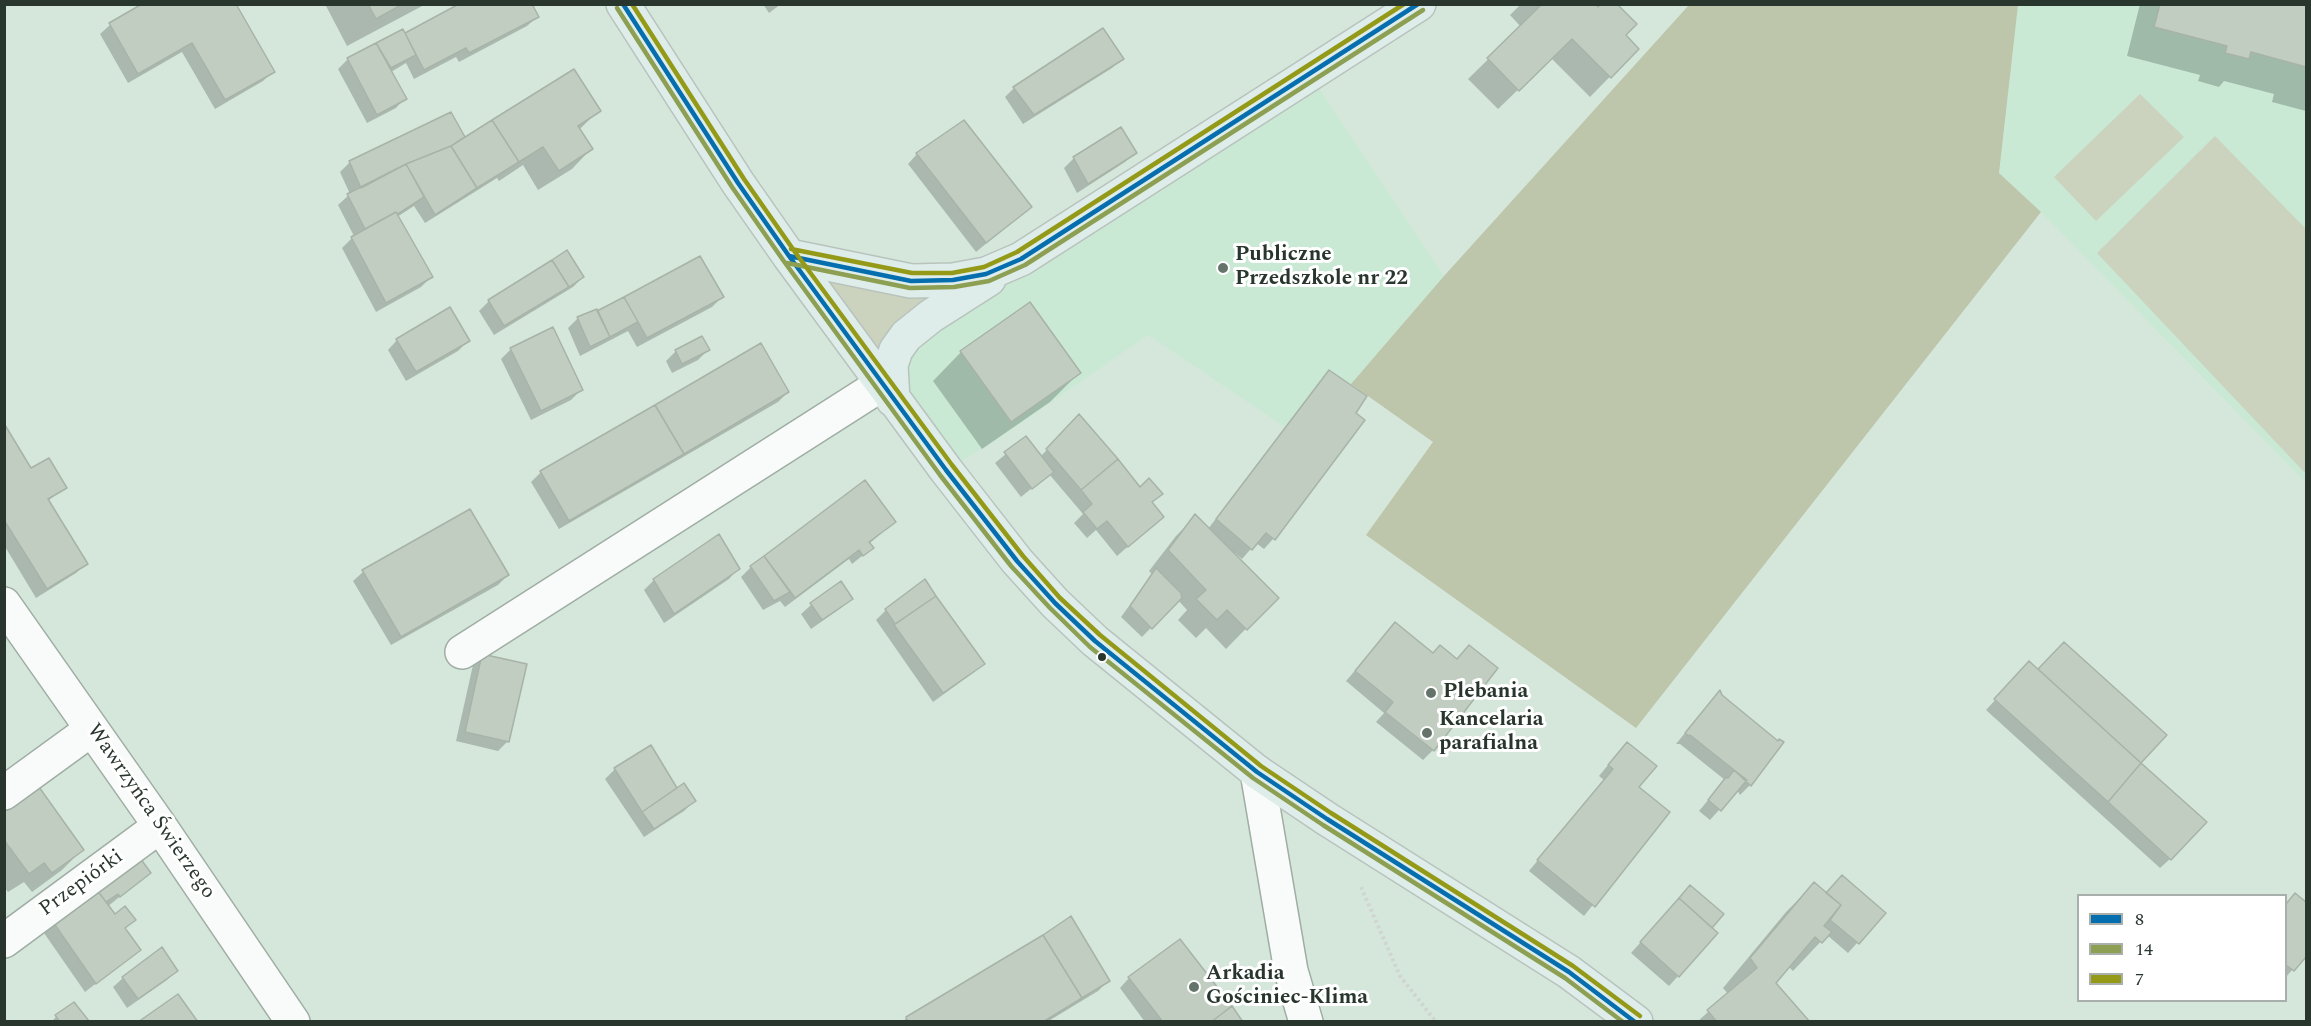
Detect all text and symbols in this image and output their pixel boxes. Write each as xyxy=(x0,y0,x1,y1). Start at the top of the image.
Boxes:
place label: Publiczne Przedszkole nr 22 xyxy=(1235,243,1408,293)
marker: Publiczne Przedszkole nr 22 xyxy=(1216,261,1230,275)
unlabelled marker xyxy=(1096,651,1108,663)
place label: Plebania xyxy=(1443,680,1528,706)
marker: Plebania xyxy=(1424,686,1438,700)
place label: Kancelaria parafialna xyxy=(1439,708,1544,758)
street label: Wawrzyńca Świerzego xyxy=(80,720,220,904)
marker: Kancelaria parafialna xyxy=(1420,726,1434,740)
street label: Przepiórki xyxy=(35,845,129,923)
legend xyxy=(2077,894,2287,1002)
text: 8 xyxy=(2135,906,2144,933)
text: 14 xyxy=(2135,936,2153,963)
place label: Arkadia Gościniec-Klima xyxy=(1206,962,1368,1012)
text: 7 xyxy=(2135,966,2144,993)
marker: Arkadia Gościniec-Klima xyxy=(1187,980,1201,994)

